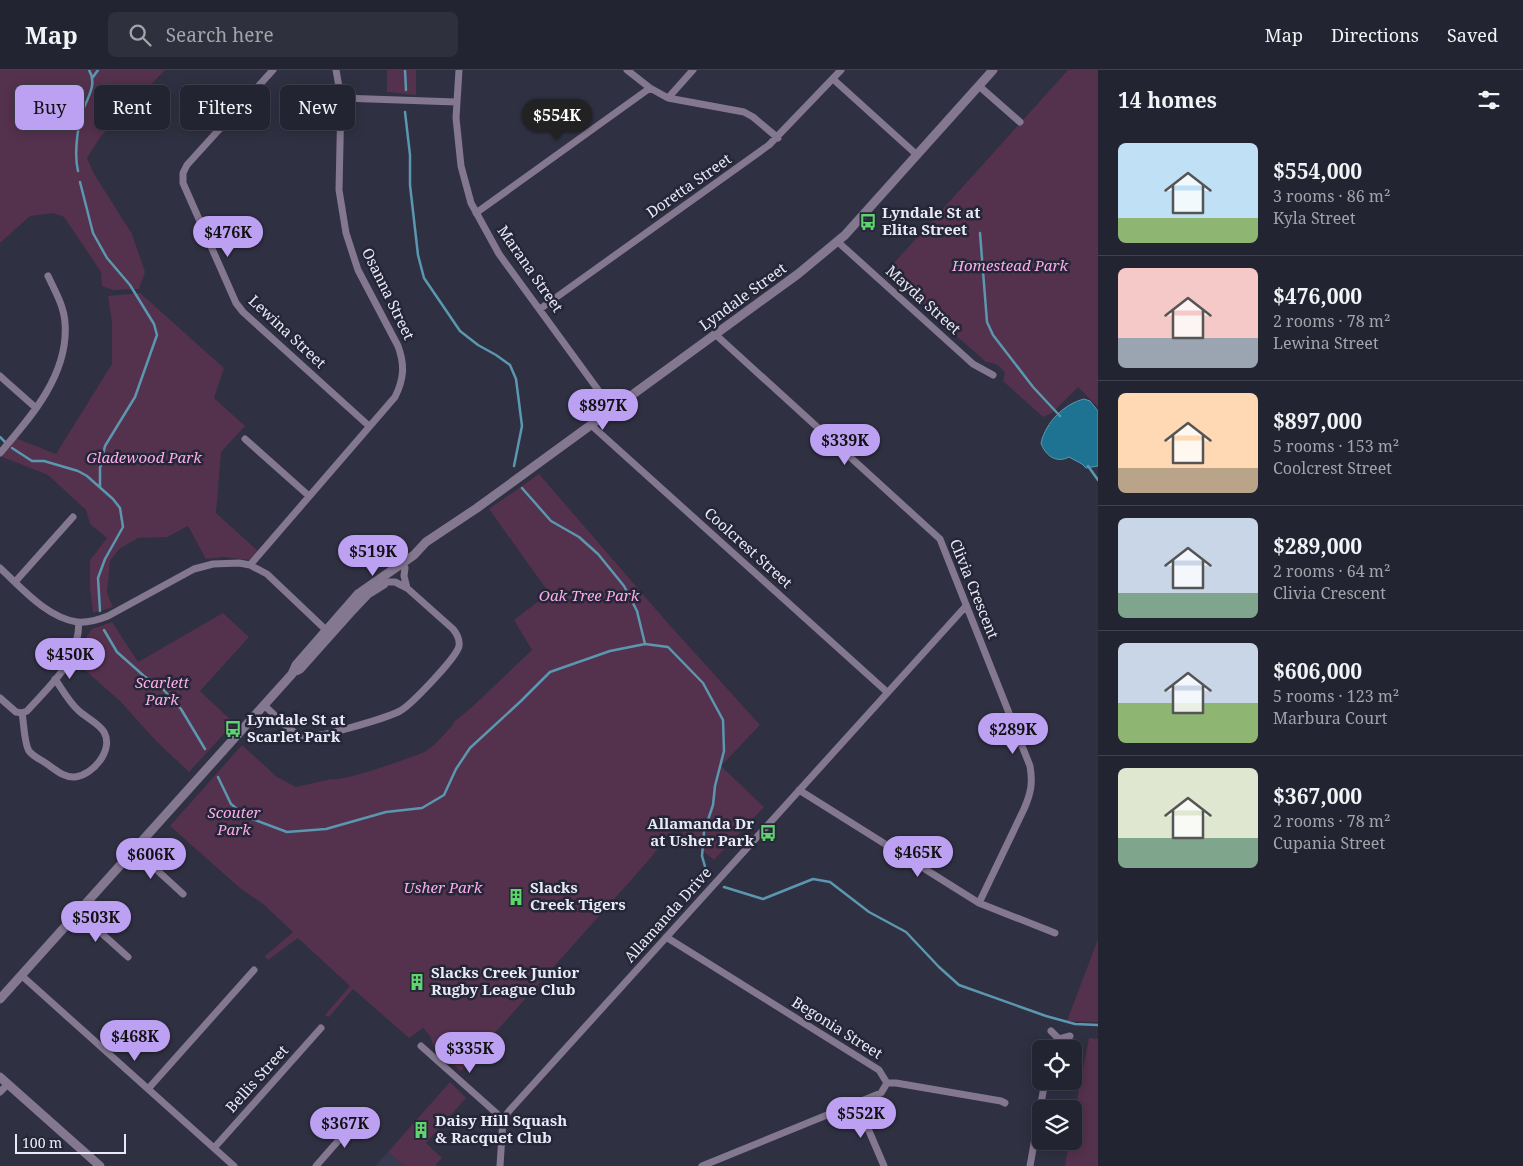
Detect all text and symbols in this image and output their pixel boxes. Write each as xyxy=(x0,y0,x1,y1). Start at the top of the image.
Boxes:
search box xyxy=(108,12,458,57)
text: Map xyxy=(25,18,78,51)
icon: search xyxy=(126,21,154,49)
text: Search here xyxy=(166,22,274,48)
text: Map xyxy=(1265,23,1303,47)
text: Directions xyxy=(1331,23,1419,47)
text: Saved xyxy=(1447,23,1498,47)
chip: Buy xyxy=(15,85,84,130)
chip: Rent xyxy=(94,85,170,130)
chip: Filters xyxy=(180,85,270,130)
chip: New xyxy=(280,85,355,130)
text: 14 homes xyxy=(1118,86,1217,114)
icon: filters xyxy=(1475,86,1503,114)
pin: $554K xyxy=(522,98,592,141)
text: $554K xyxy=(533,104,581,126)
street label: Doretta Street xyxy=(642,148,735,222)
text: $554,000 xyxy=(1273,157,1362,185)
icon: home xyxy=(1158,163,1218,223)
text: 3 rooms · 86 m² xyxy=(1273,185,1390,207)
place label: Lyndale St at Elita Street xyxy=(882,202,980,239)
text: Kyla Street xyxy=(1273,207,1356,229)
bus stop icon: Lyndale St at Elita Street xyxy=(858,212,878,232)
pin: $476K xyxy=(193,216,263,258)
text: $476K xyxy=(204,221,252,243)
street label: Marana Street xyxy=(493,221,568,316)
street label: Osanna Street xyxy=(358,244,420,343)
park label: Homestead Park xyxy=(951,255,1068,275)
street label: Lyndale Street xyxy=(695,258,790,335)
street label: Mayda Street xyxy=(882,260,965,338)
text: $476,000 xyxy=(1273,282,1362,310)
icon: home xyxy=(1158,288,1218,348)
street label: Lewina Street xyxy=(245,290,331,372)
text: 2 rooms · 78 m² xyxy=(1273,310,1390,332)
text: Lewina Street xyxy=(1273,332,1379,354)
pin: $897K xyxy=(568,388,638,431)
text: $897K xyxy=(579,394,627,416)
text: $897,000 xyxy=(1273,407,1362,435)
icon: home xyxy=(1158,413,1218,473)
pin: $339K xyxy=(810,424,880,466)
text: $339K xyxy=(821,429,869,451)
text: 5 rooms · 153 m² xyxy=(1273,435,1399,457)
park label: Gladewood Park xyxy=(86,447,202,467)
text: Coolcrest Street xyxy=(1273,457,1392,479)
street label: Coolcrest Street xyxy=(701,503,797,592)
text: $289,000 xyxy=(1273,532,1362,560)
pin: $519K xyxy=(338,534,408,577)
street label: Clivia Crescent xyxy=(946,536,1004,641)
icon: home xyxy=(1158,538,1218,598)
text: $519K xyxy=(349,540,397,562)
text: 2 rooms · 64 m² xyxy=(1273,560,1390,582)
text: Clivia Crescent xyxy=(1273,582,1386,604)
park label: Oak Tree Park xyxy=(539,585,640,605)
pin: $450K xyxy=(35,638,105,680)
text: $450K xyxy=(46,643,94,665)
text: $606,000 xyxy=(1273,657,1362,685)
icon: home xyxy=(1158,663,1218,723)
park label: Scarlett Park xyxy=(135,672,190,709)
text: 5 rooms · 123 m² xyxy=(1273,685,1399,707)
text: Marbura Court xyxy=(1273,707,1387,729)
place label: Lyndale St at Scarlet Park xyxy=(247,709,345,746)
pin: $289K xyxy=(978,712,1048,755)
text: $289K xyxy=(989,718,1037,740)
bus stop icon: Lyndale St at Scarlet Park xyxy=(223,719,243,739)
text: $367,000 xyxy=(1273,782,1362,810)
icon: home xyxy=(1158,788,1218,848)
park label: Scouter Park xyxy=(208,802,261,839)
text: 2 rooms · 78 m² xyxy=(1273,810,1390,832)
place label: Allamanda Dr at Usher Park xyxy=(647,813,754,850)
bus stop icon: Allamanda Dr at Usher Park xyxy=(758,823,778,843)
text: Cupania Street xyxy=(1273,832,1385,854)
pin: $465K xyxy=(883,836,953,878)
pin: $606K xyxy=(116,838,186,880)
text: $465K xyxy=(894,841,942,863)
text: $606K xyxy=(127,843,175,865)
street label: Allamanda Drive xyxy=(619,862,715,966)
park label: Usher Park xyxy=(404,877,483,897)
place label: Slacks Creek Tigers xyxy=(530,877,626,914)
building icon: Slacks Creek Tigers xyxy=(506,887,526,907)
pin: $503K xyxy=(61,900,131,943)
text: $503K xyxy=(72,906,120,928)
place label: Slacks Creek Junior Rugby League Club xyxy=(431,962,579,999)
building icon: Slacks Creek Junior Rugby League Club xyxy=(407,972,427,992)
street label: Begonia Street xyxy=(788,991,887,1063)
pin: $468K xyxy=(100,1020,170,1062)
text: $468K xyxy=(111,1025,159,1047)
pin: $335K xyxy=(435,1032,505,1074)
text: $335K xyxy=(446,1037,494,1059)
street label: Bellis Street xyxy=(221,1040,292,1116)
map controls xyxy=(1032,1040,1082,1150)
button: locate xyxy=(1032,1040,1082,1090)
pin: $552K xyxy=(826,1096,896,1139)
button: layers xyxy=(1032,1100,1082,1150)
text: $552K xyxy=(837,1102,885,1124)
pin: $367K xyxy=(310,1106,380,1149)
place label: Daisy Hill Squash & Racquet Club xyxy=(435,1110,567,1147)
text: $367K xyxy=(321,1112,369,1134)
building icon: Daisy Hill Squash & Racquet Club xyxy=(411,1120,431,1140)
scale bar xyxy=(15,1131,126,1154)
text: 100 m xyxy=(22,1133,62,1152)

